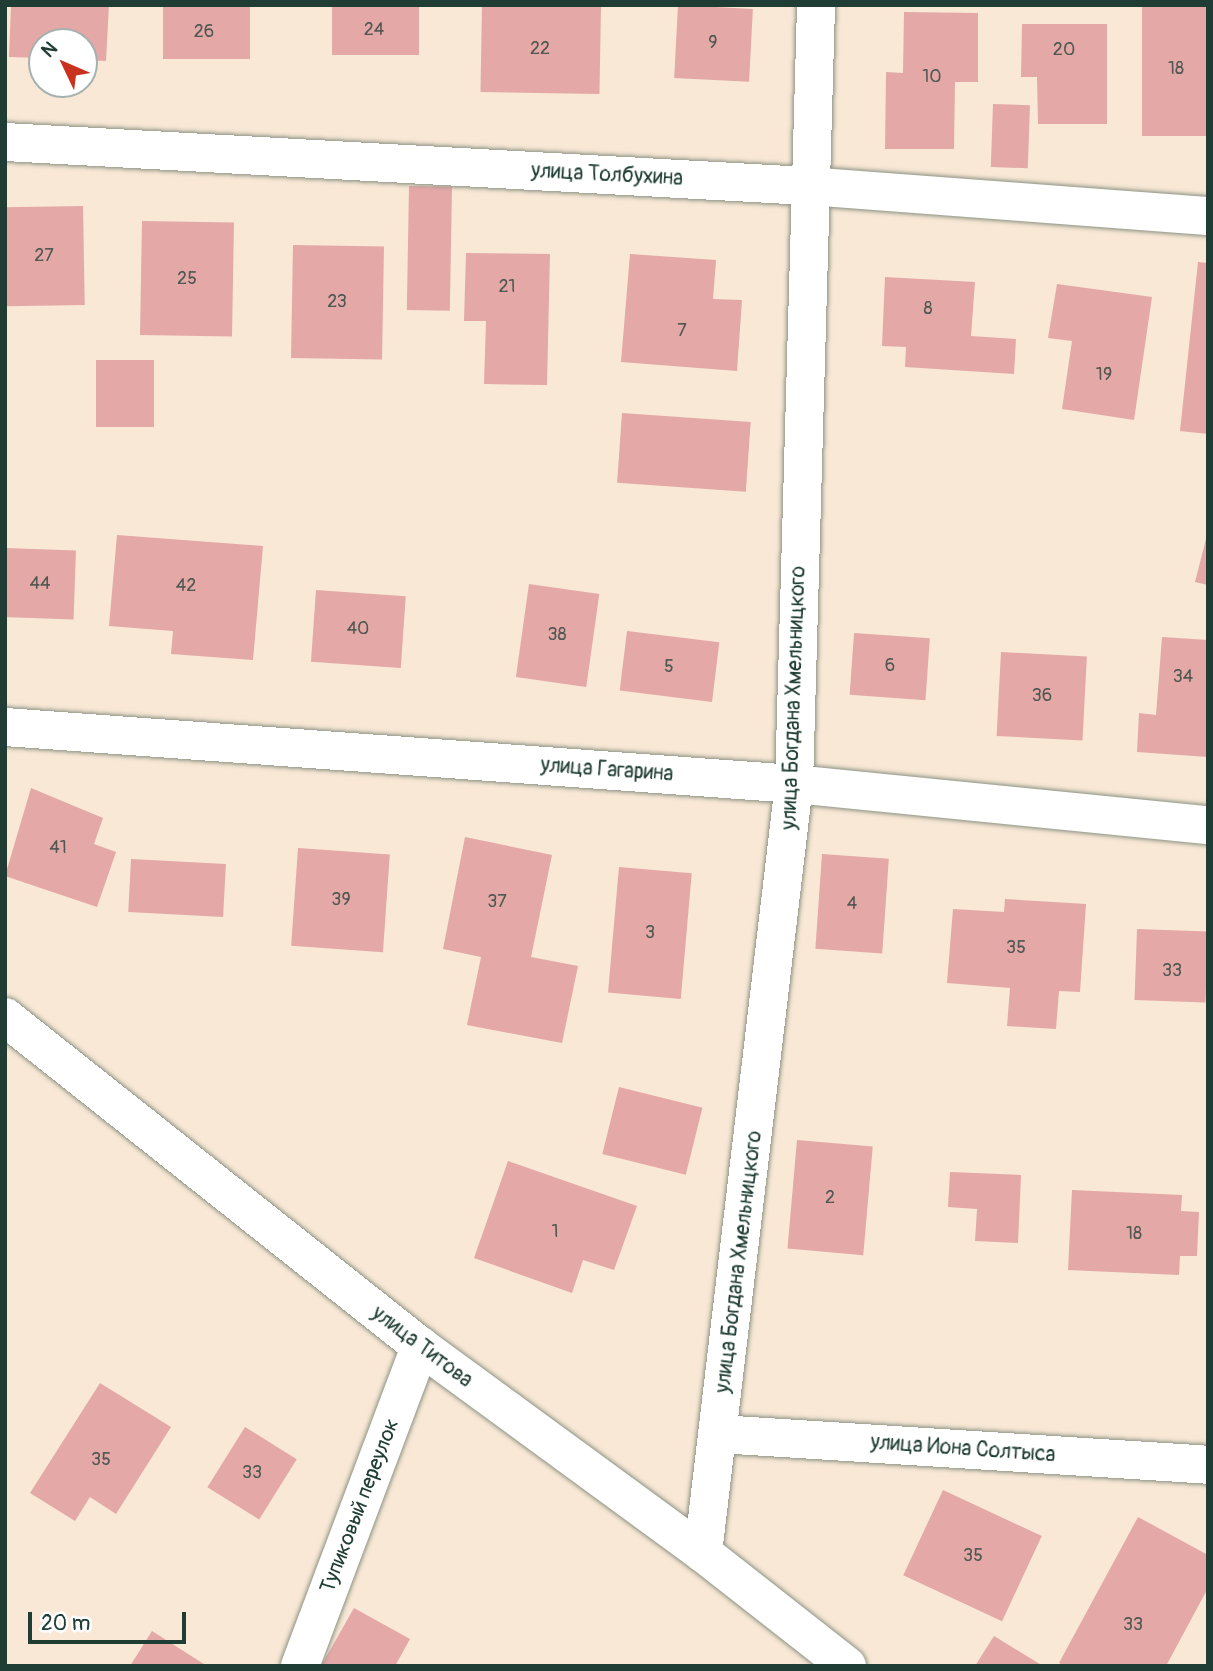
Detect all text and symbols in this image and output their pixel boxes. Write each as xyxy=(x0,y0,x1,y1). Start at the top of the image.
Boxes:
house number: 24 xyxy=(364,19,384,41)
house number: 26 xyxy=(194,21,214,43)
north arrow xyxy=(28,28,98,98)
house number: 9 xyxy=(708,32,718,54)
text: N xyxy=(36,37,62,63)
house number: 22 xyxy=(530,38,550,60)
house number: 20 xyxy=(1053,39,1075,61)
house number: 18 xyxy=(1168,58,1184,80)
house number: 10 xyxy=(922,66,942,88)
street label: улица Толбухина xyxy=(530,158,684,192)
house number: 27 xyxy=(34,245,54,267)
house number: 25 xyxy=(177,268,197,290)
house number: 21 xyxy=(498,276,516,298)
house number: 23 xyxy=(327,291,347,313)
house number: 8 xyxy=(923,298,933,320)
house number: 7 xyxy=(677,320,687,342)
house number: 19 xyxy=(1096,364,1112,386)
street label: улица Богдана Хмельницкого xyxy=(777,566,811,830)
house number: 44 xyxy=(30,573,50,595)
house number: 42 xyxy=(176,575,196,597)
house number: 40 xyxy=(347,618,369,640)
house number: 38 xyxy=(547,624,567,646)
house number: 6 xyxy=(885,655,895,677)
house number: 5 xyxy=(664,656,674,678)
house number: 34 xyxy=(1173,666,1193,688)
house number: 36 xyxy=(1032,685,1052,707)
street label: улица Гагарина xyxy=(540,753,674,787)
house number: 41 xyxy=(49,837,67,859)
house number: 39 xyxy=(331,889,351,911)
house number: 37 xyxy=(487,891,507,913)
house number: 4 xyxy=(847,893,857,915)
house number: 3 xyxy=(645,922,655,944)
house number: 35 xyxy=(1006,937,1026,959)
house number: 33 xyxy=(1162,960,1182,982)
street label: улица Богдана Хмельницкого xyxy=(710,1129,768,1395)
house number: 2 xyxy=(825,1187,835,1209)
house number: 1 xyxy=(551,1221,559,1243)
house number: 18 xyxy=(1126,1223,1142,1245)
street label: улица Титова xyxy=(367,1301,477,1393)
street label: Тупиковый переулок xyxy=(315,1415,405,1597)
street label: улица Иона Солтыса xyxy=(870,1430,1056,1468)
house number: 35 xyxy=(91,1449,111,1471)
house number: 33 xyxy=(242,1462,262,1484)
house number: 35 xyxy=(963,1545,983,1567)
scale bar xyxy=(32,1598,189,1642)
text: 20 m xyxy=(41,1610,90,1637)
house number: 33 xyxy=(1123,1614,1143,1636)

